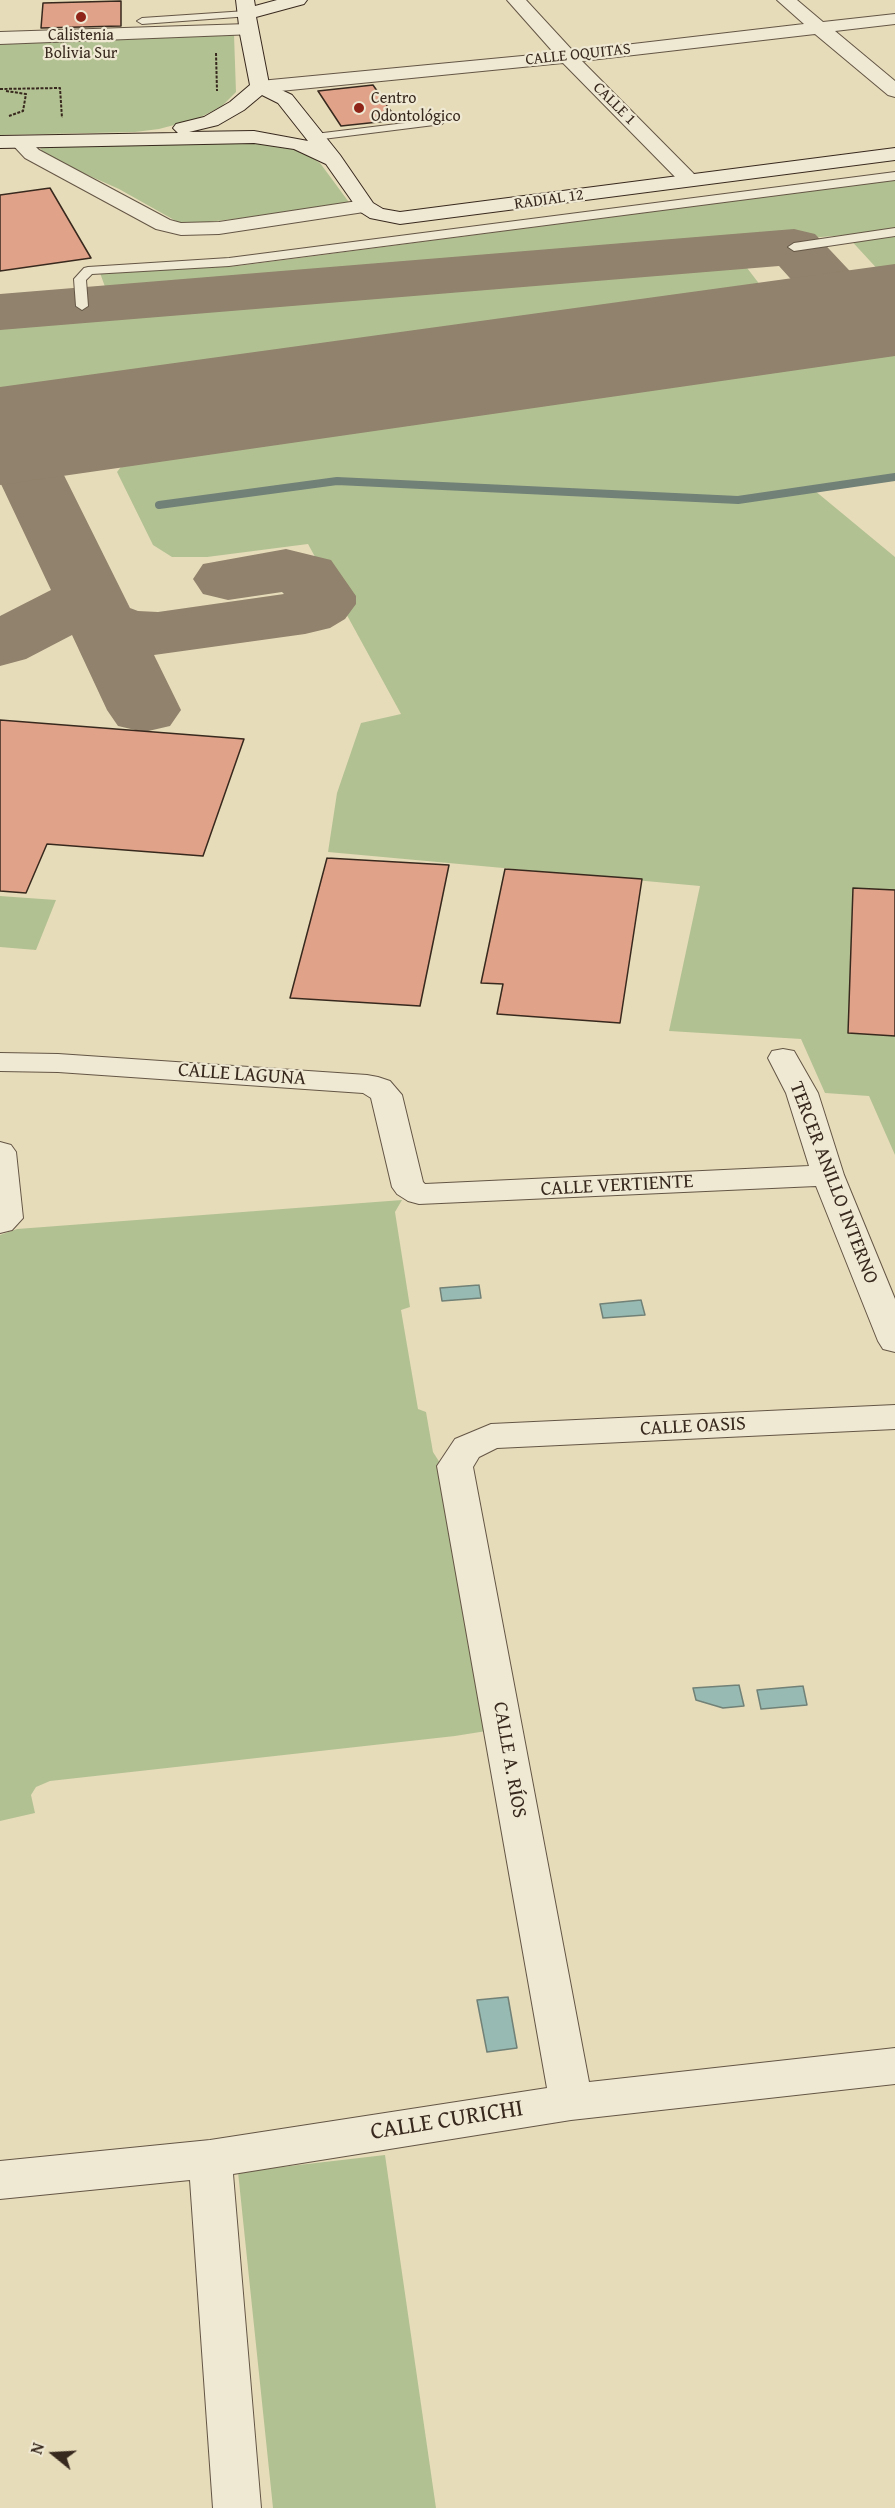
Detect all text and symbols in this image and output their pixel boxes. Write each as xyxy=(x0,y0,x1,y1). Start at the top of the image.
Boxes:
marker: Calistenia Bolivia Sur xyxy=(74,10,88,24)
place label: Calistenia Bolivia Sur xyxy=(45,26,117,64)
street label: CALLE OQUITAS xyxy=(524,40,632,70)
street label: CALLE 1 xyxy=(589,79,639,129)
place label: Centro Odontológico xyxy=(371,89,461,127)
marker: Centro Odontológico xyxy=(352,101,366,115)
street label: RADIAL 12 xyxy=(513,186,585,214)
street label: CALLE LAGUNA xyxy=(177,1059,307,1091)
street label: TERCER ANILLO INTERNO xyxy=(783,1079,883,1287)
street label: CALLE VERTIENTE xyxy=(540,1170,694,1202)
street label: CALLE OASIS xyxy=(640,1412,746,1442)
street label: CALLE A. RÍOS xyxy=(487,1700,531,1820)
street label: CALLE CURICHI xyxy=(369,2095,525,2147)
north arrow xyxy=(24,2424,84,2484)
text: N xyxy=(24,2440,50,2457)

